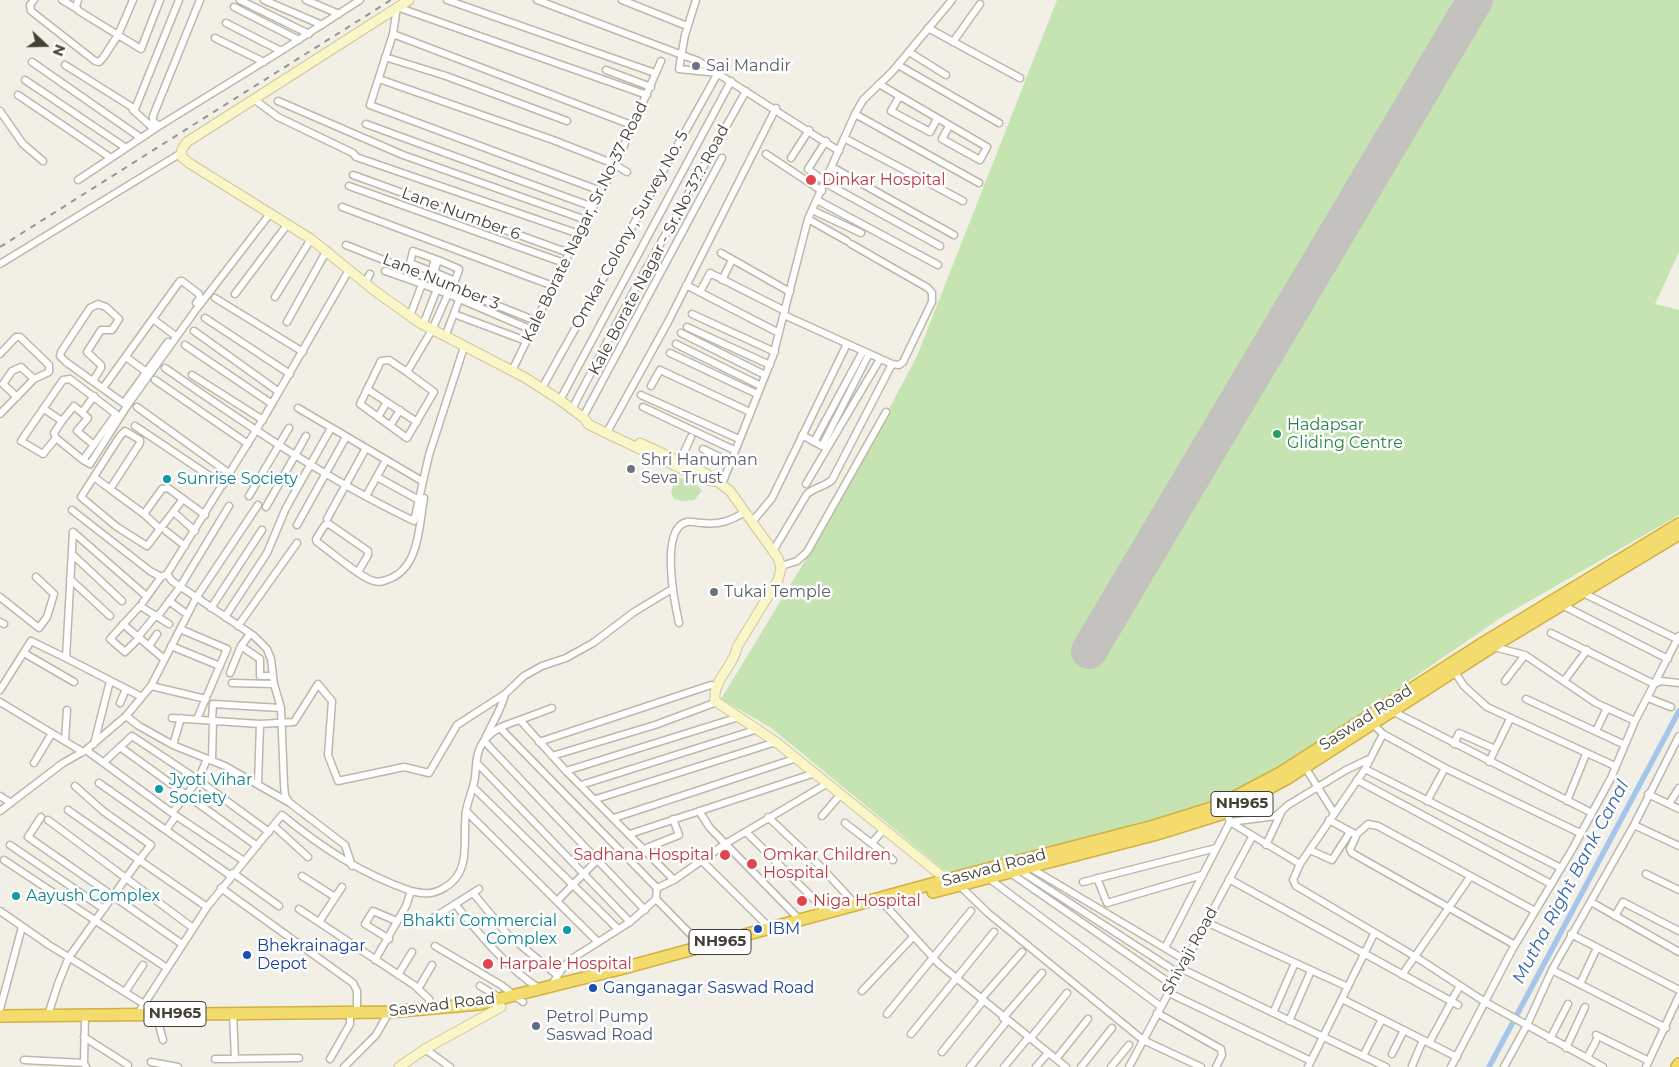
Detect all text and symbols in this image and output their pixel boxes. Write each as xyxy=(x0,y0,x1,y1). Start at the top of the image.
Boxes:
north arrow xyxy=(20,20,70,70)
text: N xyxy=(49,42,69,59)
place label: Sai Mandir xyxy=(706,56,791,76)
marker: Sai Mandir xyxy=(690,60,702,72)
street label: Kale Borate Nagar, Sr.No-37 Road xyxy=(518,98,652,346)
street label: Kale Borate Nagar - Sr.No-3?? Road xyxy=(585,122,733,378)
street label: Omkar Colony , Survey No. 5 xyxy=(567,128,693,332)
place label: Dinkar Hospital xyxy=(822,170,946,190)
marker: Dinkar Hospital xyxy=(804,173,818,187)
street label: Lane Number 6 xyxy=(399,184,523,244)
street label: Lane Number 3 xyxy=(380,250,502,314)
place label: Hadapsar Gliding Centre xyxy=(1287,415,1403,453)
marker: Hadapsar Gliding Centre xyxy=(1271,428,1283,440)
place label: Shri Hanuman Seva Trust xyxy=(641,450,758,488)
marker: Shri Hanuman Seva Trust xyxy=(625,463,637,475)
place label: Sunrise Society xyxy=(177,469,298,489)
marker: Sunrise Society xyxy=(161,473,173,485)
place label: Tukai Temple xyxy=(724,582,831,602)
marker: Tukai Temple xyxy=(708,586,720,598)
street label: Saswad Road xyxy=(1316,681,1416,755)
place label: Jyoti Vihar Society xyxy=(169,770,252,808)
water label: Mutha Right Bank Canal xyxy=(1508,777,1634,987)
marker: Jyoti Vihar Society xyxy=(153,783,165,795)
road number: NH965 xyxy=(1211,792,1273,816)
place label: Sadhana Hospital xyxy=(573,845,714,865)
place label: Omkar Children Hospital xyxy=(763,845,891,883)
street label: Saswad Road xyxy=(940,845,1048,891)
marker: Sadhana Hospital xyxy=(718,848,732,862)
marker: Omkar Children Hospital xyxy=(745,857,759,871)
place label: Aayush Complex xyxy=(26,886,160,906)
marker: Aayush Complex xyxy=(10,890,22,902)
place label: Niga Hospital xyxy=(813,891,921,911)
marker: Niga Hospital xyxy=(795,894,809,908)
street label: Shivaji Road xyxy=(1158,904,1222,998)
place label: Bhakti Commercial Complex xyxy=(402,911,557,949)
place label: IBM xyxy=(768,919,800,939)
marker: IBM xyxy=(752,923,764,935)
marker: Bhakti Commercial Complex xyxy=(561,924,573,936)
road number: NH965 xyxy=(689,930,751,954)
place label: Bhekrainagar Depot xyxy=(257,936,366,974)
marker: Bhekrainagar Depot xyxy=(241,949,253,961)
place label: Harpale Hospital xyxy=(499,954,632,974)
marker: Harpale Hospital xyxy=(481,957,495,971)
place label: Ganganagar Saswad Road xyxy=(603,978,814,998)
marker: Ganganagar Saswad Road xyxy=(587,982,599,994)
street label: Saswad Road xyxy=(388,989,496,1021)
road number: NH965 xyxy=(144,1002,206,1026)
place label: Petrol Pump Saswad Road xyxy=(546,1007,653,1045)
marker: Petrol Pump Saswad Road xyxy=(530,1020,542,1032)

